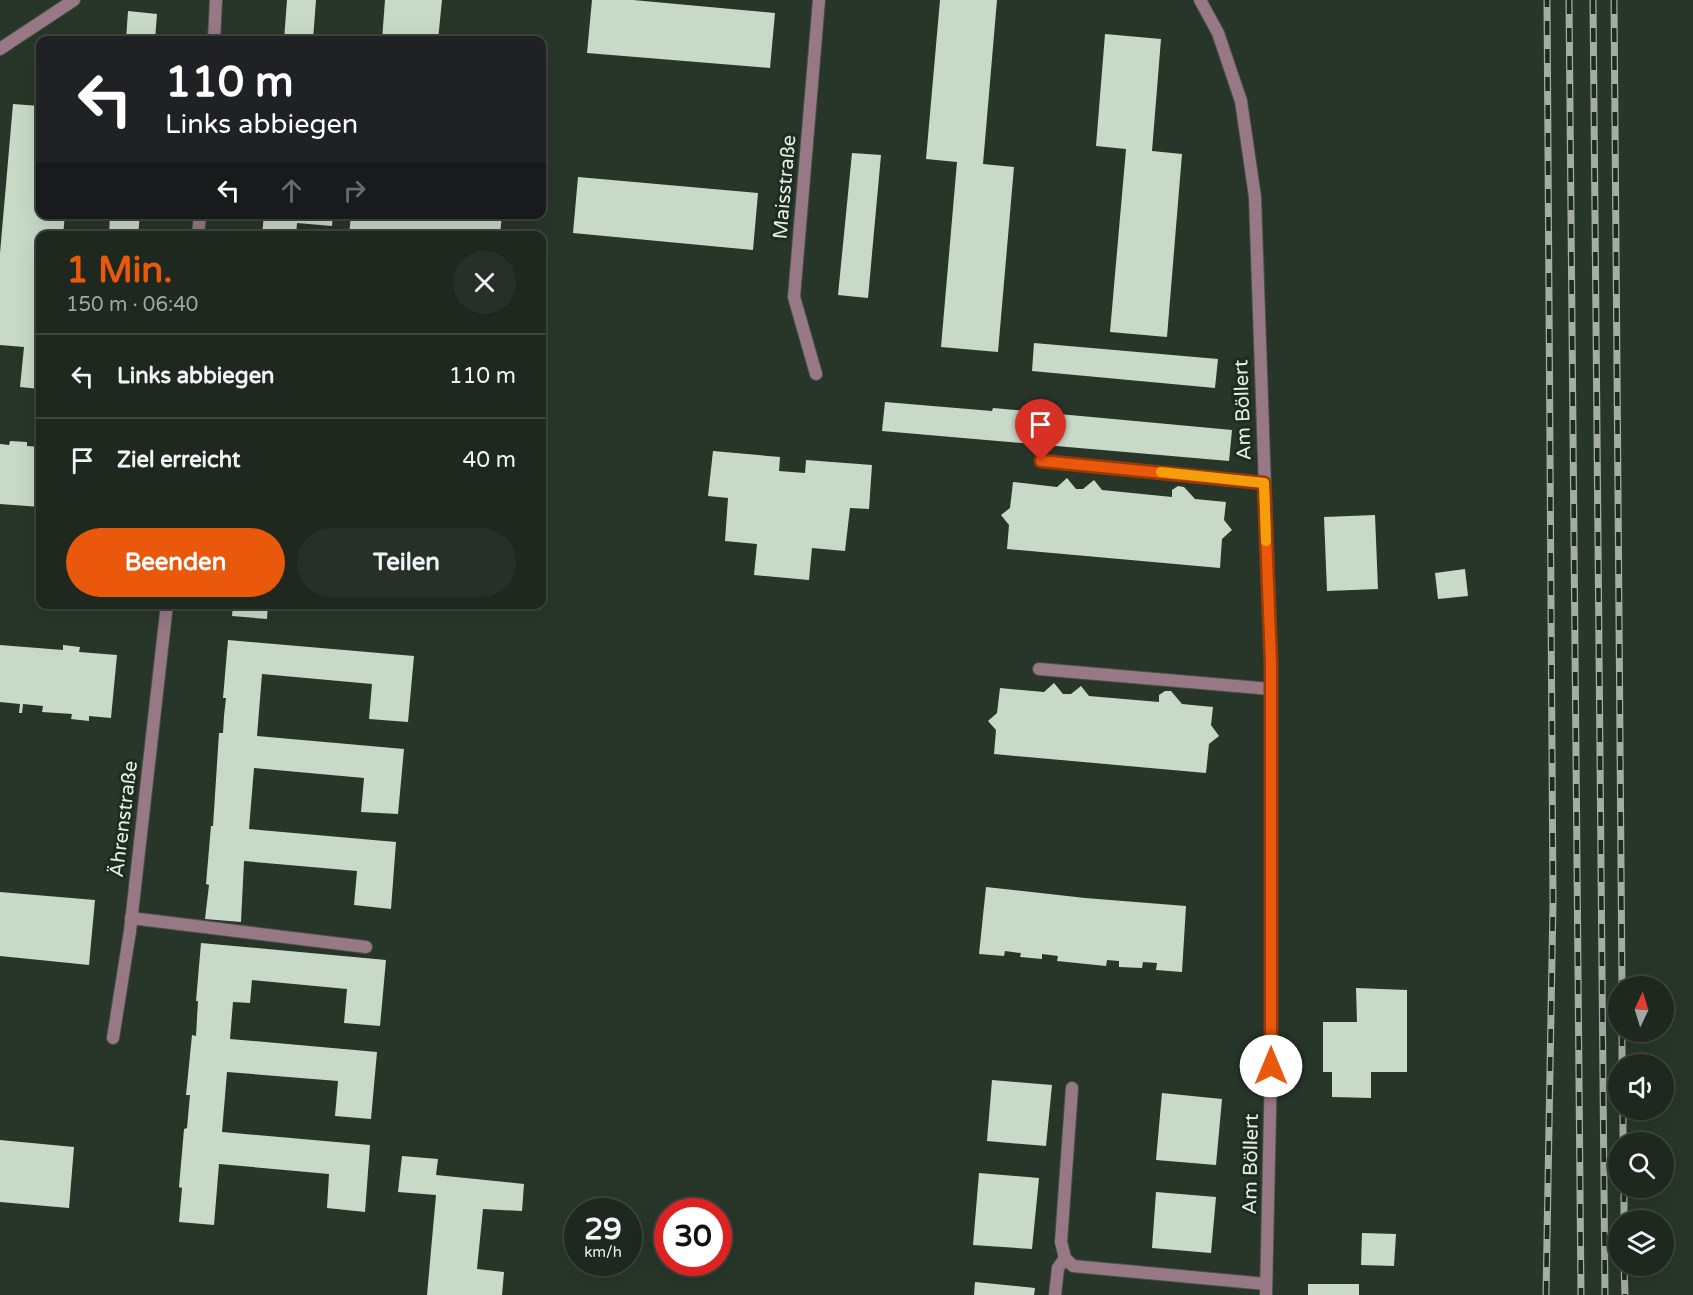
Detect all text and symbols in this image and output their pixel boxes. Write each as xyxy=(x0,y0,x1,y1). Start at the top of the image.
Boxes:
text: 110 m xyxy=(165,57,294,108)
icon: left xyxy=(66,60,144,138)
text: Links abbiegen xyxy=(165,108,358,141)
street label: Maisstraße xyxy=(768,134,802,240)
icon: left xyxy=(212,174,245,207)
icon: ahead xyxy=(275,174,308,207)
icon: right xyxy=(338,174,371,207)
text: 1 Min. xyxy=(66,249,173,292)
button: close xyxy=(453,251,516,314)
text: 150 m · 06:40 xyxy=(66,293,198,317)
street label: Am Böllert xyxy=(1229,359,1257,461)
icon: left xyxy=(66,360,99,393)
text: Links abbiegen xyxy=(117,363,275,389)
text: 110 m xyxy=(449,363,516,389)
pin xyxy=(1015,399,1066,461)
icon: arrive xyxy=(1024,408,1057,441)
icon: arrive xyxy=(66,444,99,477)
text: Ziel erreicht xyxy=(117,447,240,473)
text: 40 m xyxy=(462,447,516,473)
button: Beenden xyxy=(66,528,285,597)
button: Teilen xyxy=(297,528,516,597)
street label: Ährenstraße xyxy=(105,759,143,879)
north arrow xyxy=(1608,976,1674,1042)
map controls xyxy=(1608,976,1674,1276)
position arrow xyxy=(1239,1034,1303,1098)
button: sound xyxy=(1608,1054,1674,1120)
street label: Am Böllert xyxy=(1238,1113,1264,1215)
button: search xyxy=(1608,1132,1674,1198)
speed limit sign: 30 xyxy=(654,1198,732,1276)
button: layers xyxy=(1608,1210,1674,1276)
text: 29 xyxy=(584,1211,622,1248)
text: km/h xyxy=(584,1243,622,1261)

